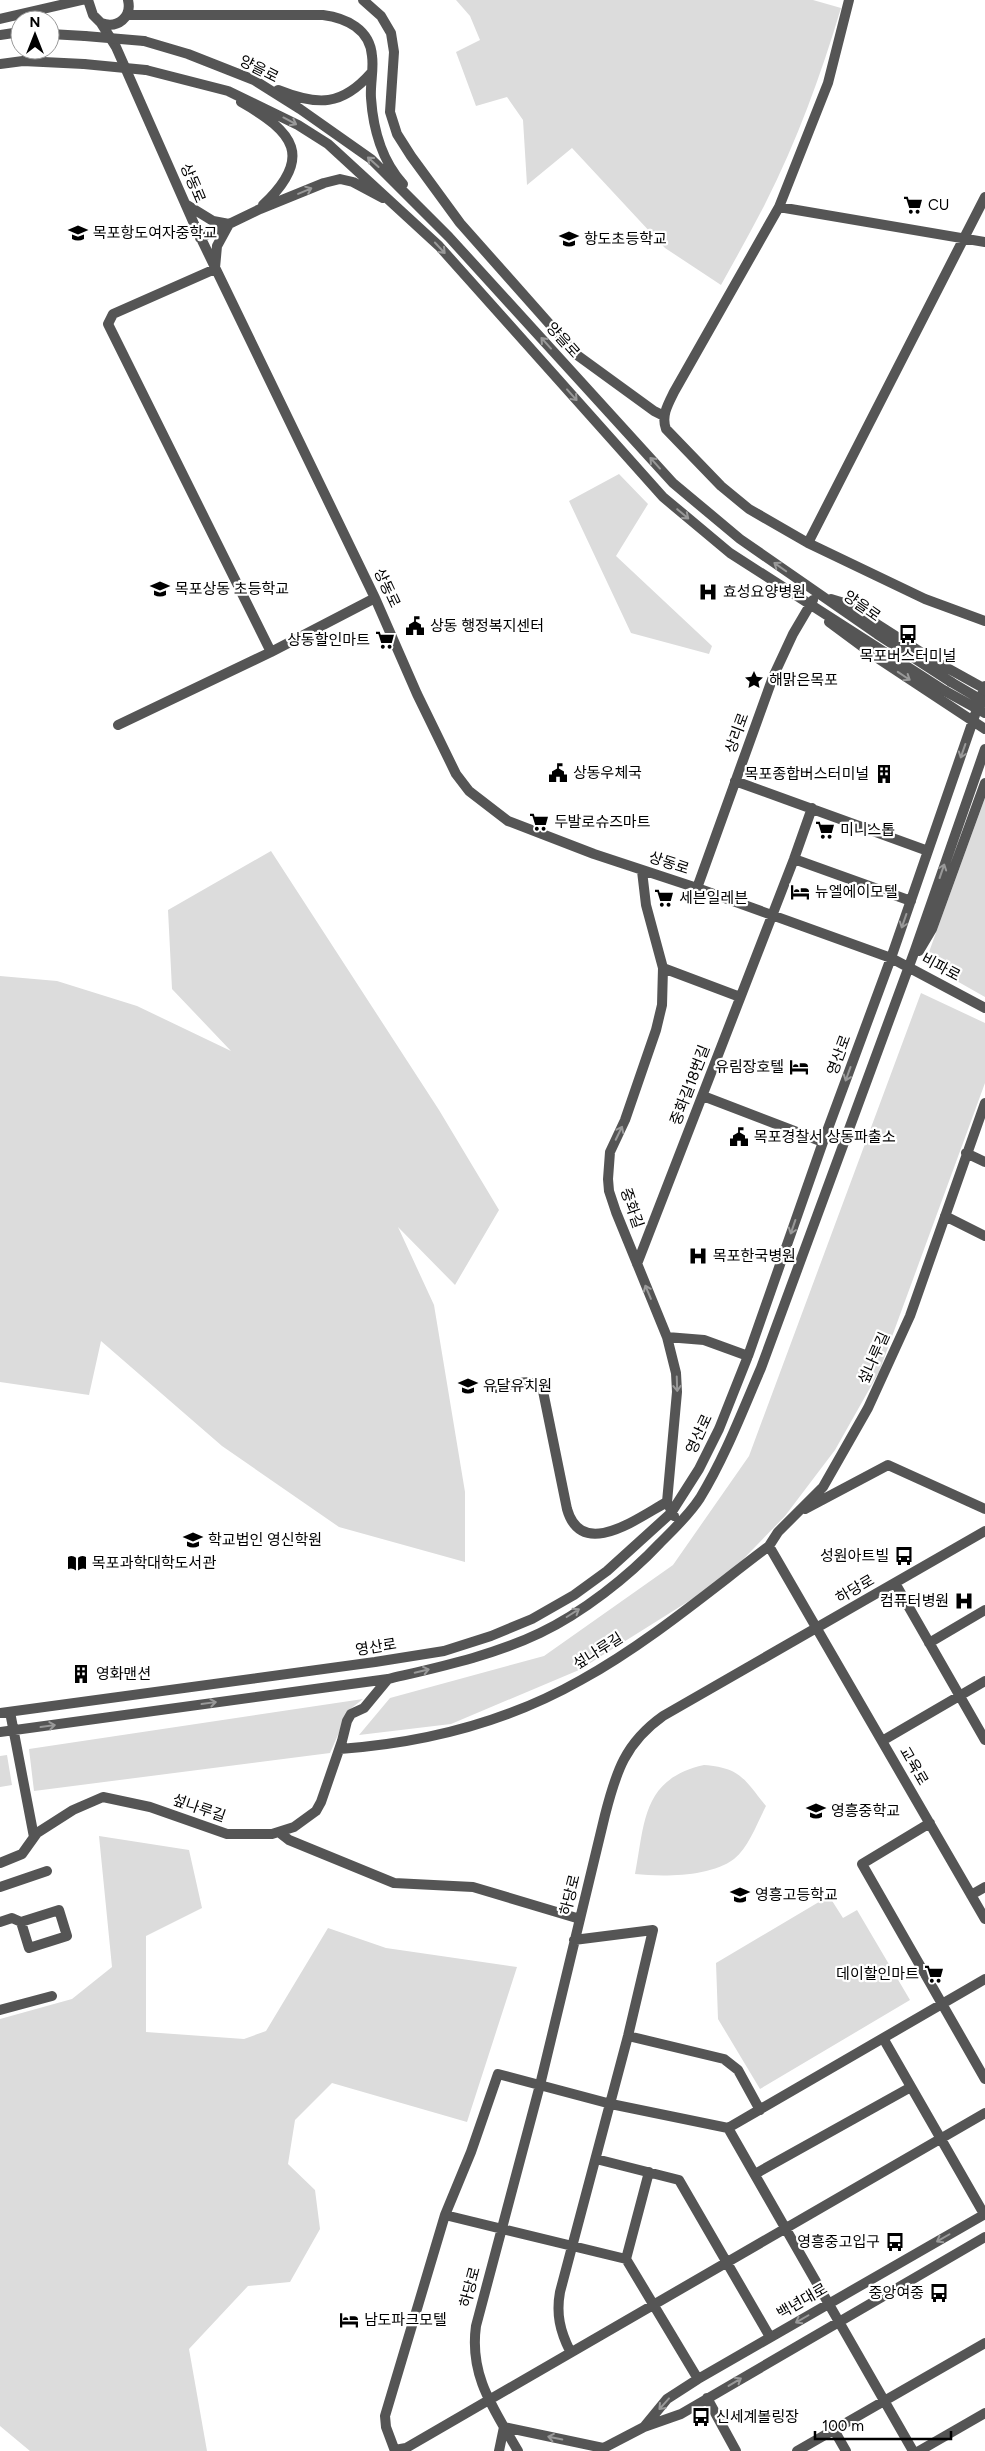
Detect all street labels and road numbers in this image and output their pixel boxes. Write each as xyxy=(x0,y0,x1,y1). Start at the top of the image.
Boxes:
street label: 양을로 xyxy=(236,52,282,86)
street label: 상동로 xyxy=(177,160,209,206)
street label: 양을로 xyxy=(542,319,584,361)
street label: 상동로 xyxy=(370,565,404,611)
street label: 양을로 xyxy=(840,587,884,625)
street label: 상리로 xyxy=(721,710,753,756)
street label: 상동로 xyxy=(647,848,691,878)
street label: 비파로 xyxy=(918,949,964,985)
street label: 영산로 xyxy=(823,1032,855,1078)
street label: 중화길18번길 xyxy=(666,1042,714,1128)
street label: 중화길 xyxy=(617,1185,647,1231)
street label: 섶나루길 xyxy=(855,1329,893,1387)
street label: 영산로 xyxy=(682,1411,716,1457)
street label: 하당로 xyxy=(833,1571,877,1607)
street label: 섶나루길 xyxy=(570,1629,626,1673)
street label: 영산로 xyxy=(354,1635,398,1659)
street label: 교육로 xyxy=(896,1744,932,1788)
street label: 섶나루길 xyxy=(170,1791,228,1825)
street label: 하당로 xyxy=(556,1873,584,1917)
street label: 하당로 xyxy=(456,2265,484,2309)
street label: 백년대로 xyxy=(774,2279,830,2323)

